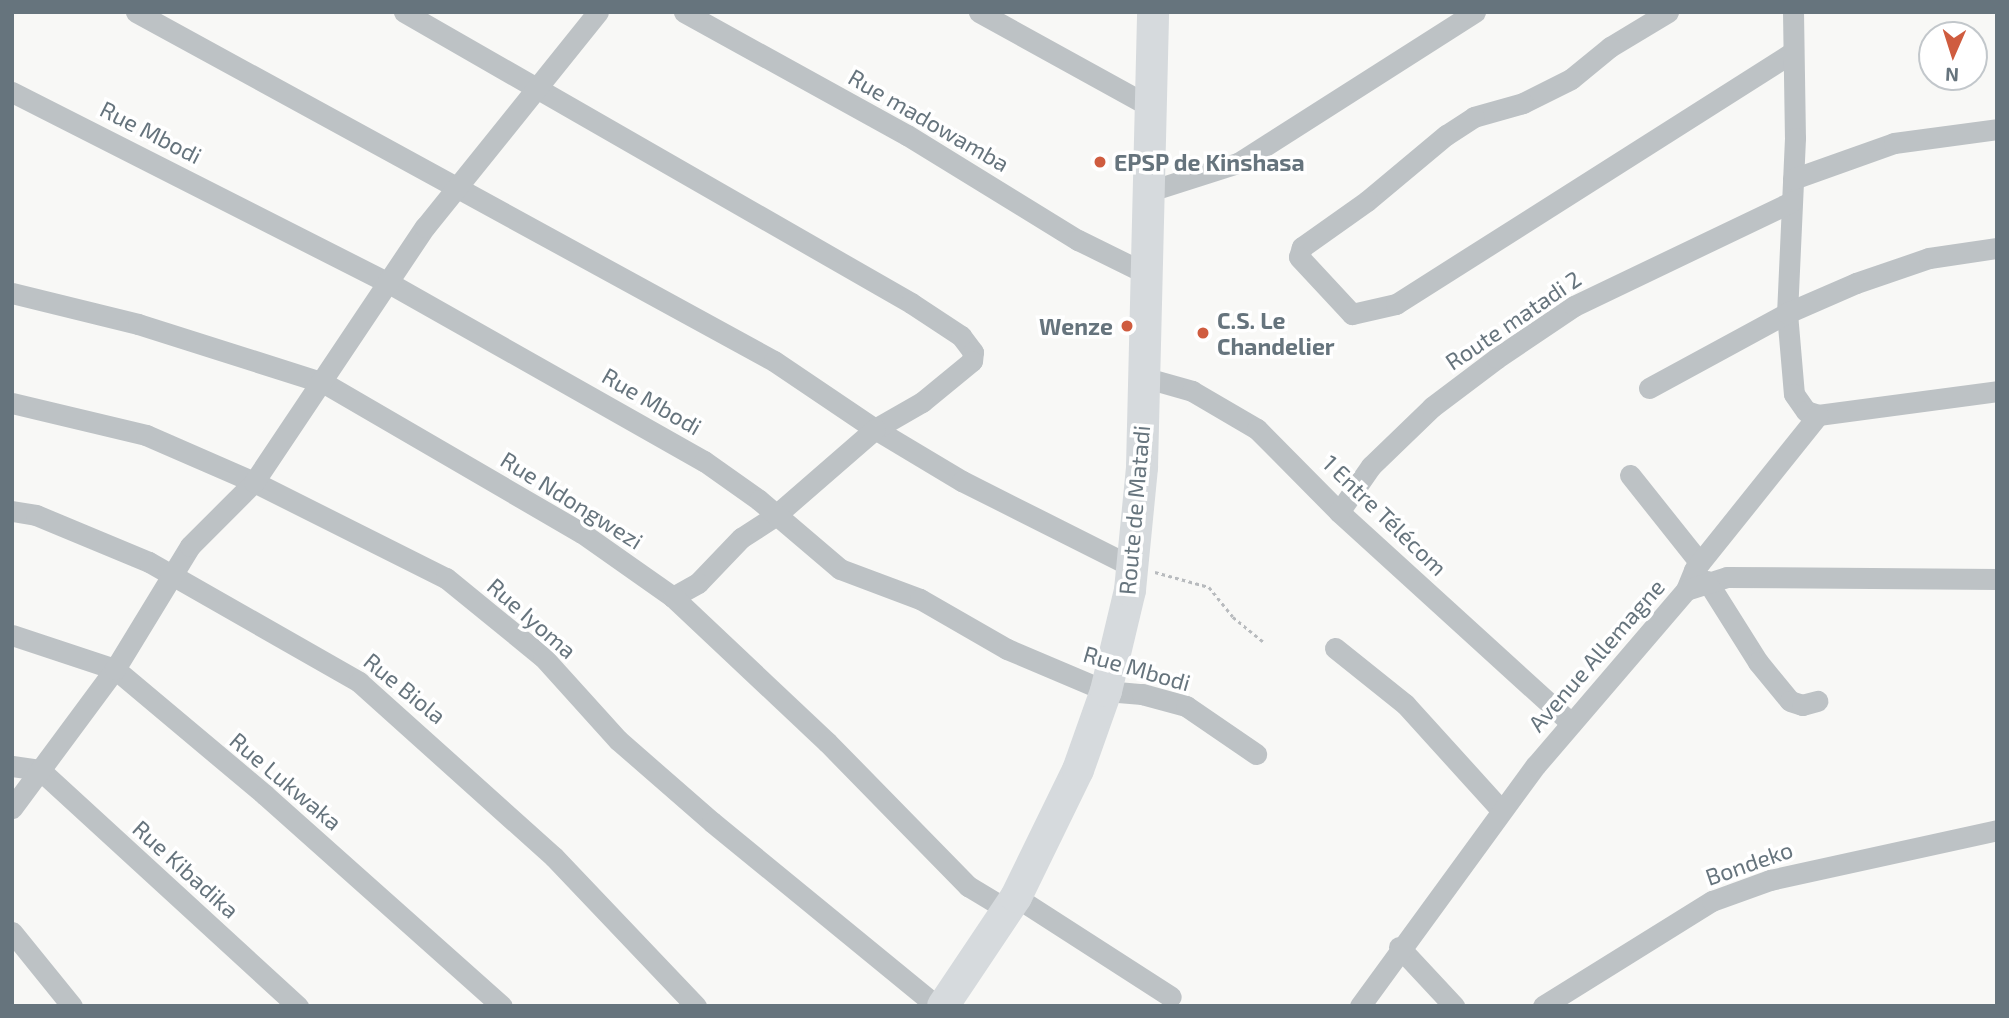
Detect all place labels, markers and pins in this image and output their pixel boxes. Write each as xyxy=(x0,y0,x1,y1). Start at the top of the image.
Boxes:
place label: EPSP de Kinshasa xyxy=(1114,148,1305,176)
marker: EPSP de Kinshasa xyxy=(1092,154,1108,170)
place label: C.S. Le Chandelier xyxy=(1217,306,1335,360)
place label: Wenze xyxy=(1039,312,1113,340)
marker: Wenze xyxy=(1119,318,1135,334)
marker: C.S. Le Chandelier xyxy=(1195,325,1211,341)

